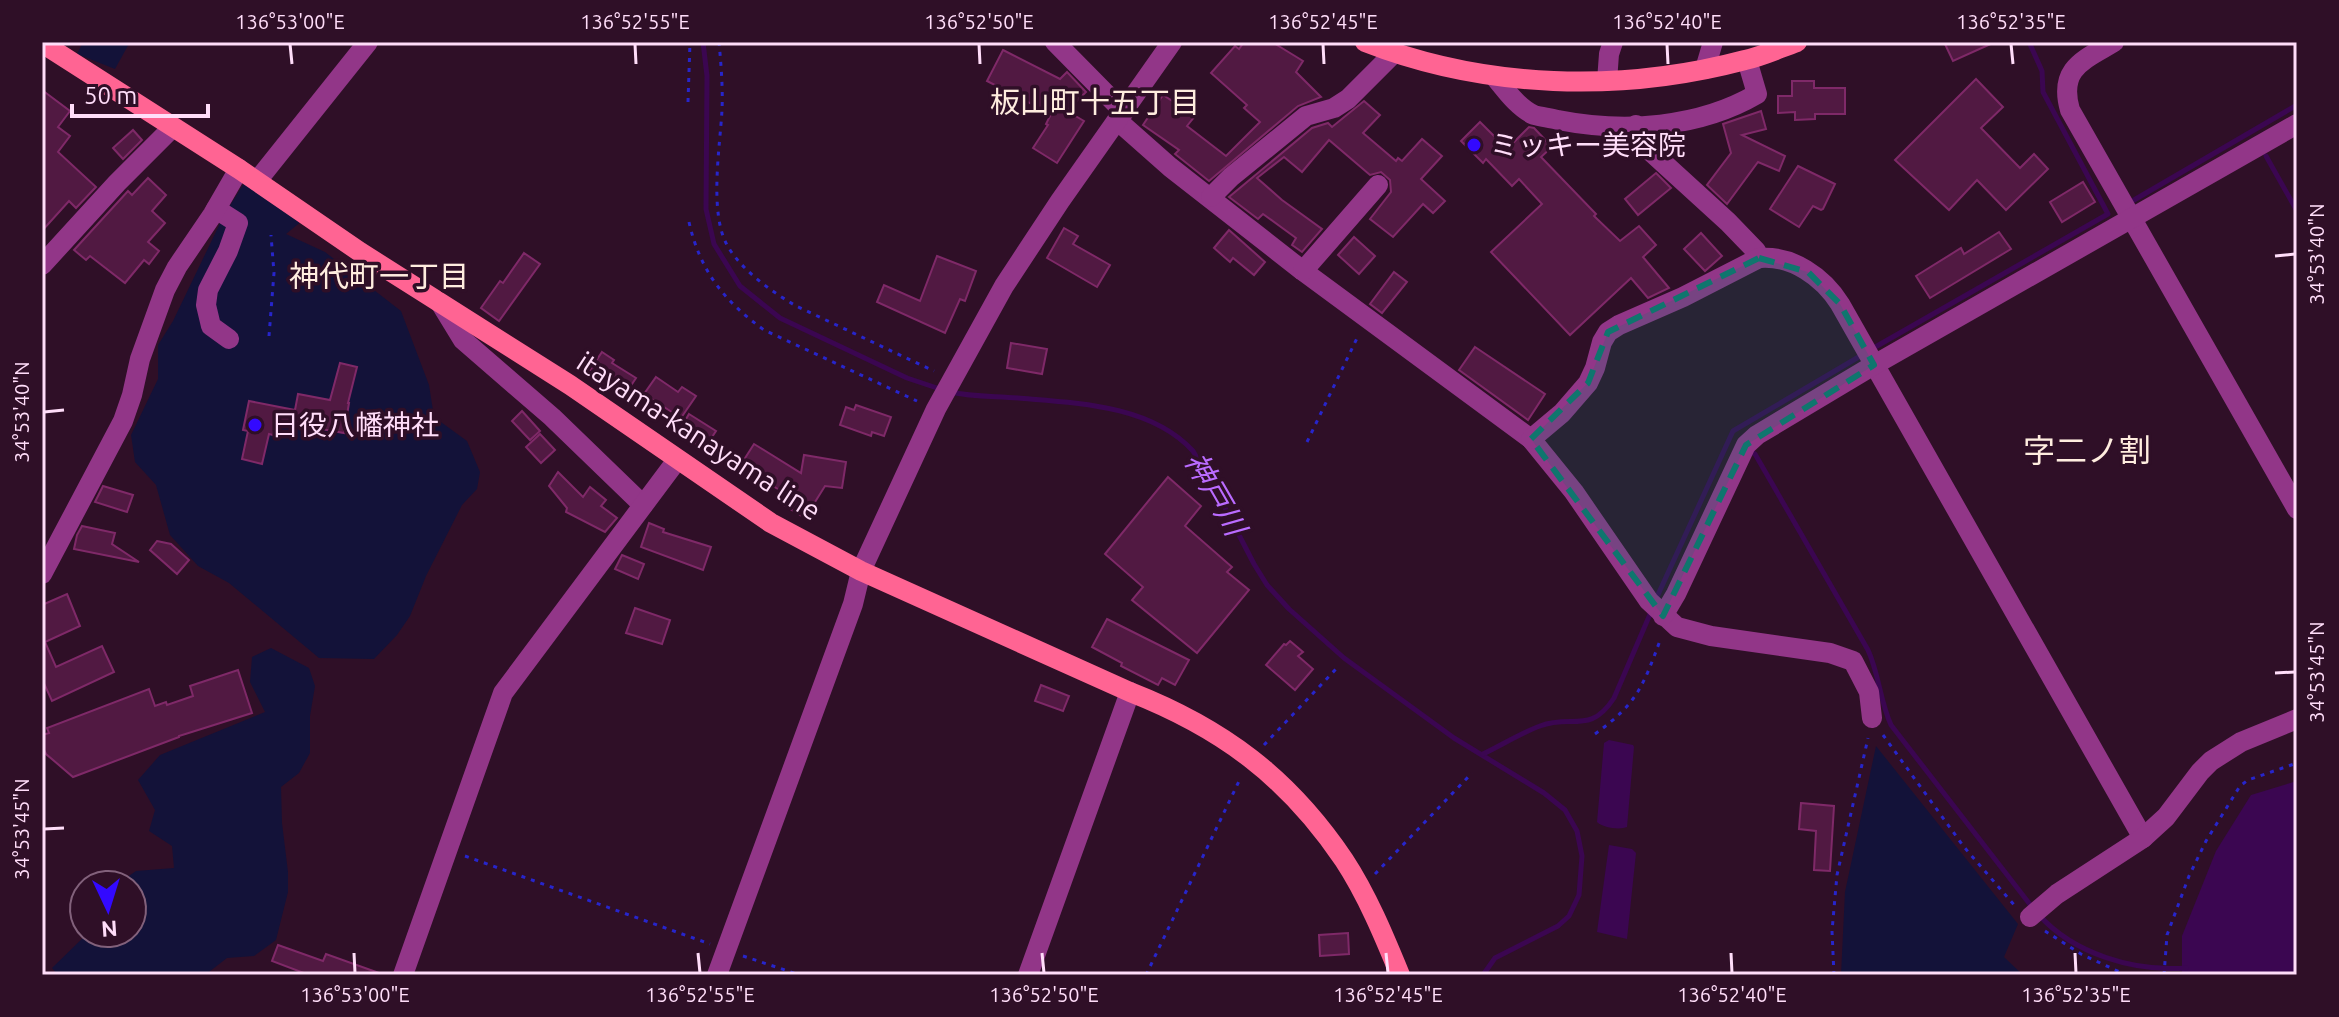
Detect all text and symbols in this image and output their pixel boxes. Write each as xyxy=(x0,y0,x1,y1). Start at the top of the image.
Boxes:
text: 136°53'00"E xyxy=(235,10,345,33)
text: 136°52'55"E xyxy=(580,10,690,33)
text: 136°52'50"E xyxy=(924,10,1034,33)
text: 136°52'45"E xyxy=(1268,10,1378,33)
text: 136°52'40"E xyxy=(1612,10,1722,33)
text: 136°52'35"E xyxy=(1956,10,2066,33)
scale bar xyxy=(72,68,208,118)
text: 50 m xyxy=(84,82,137,109)
district label: 板山町十五丁目 xyxy=(990,85,1200,119)
place label: ミッキー美容院 xyxy=(1490,129,1686,160)
marker: ミッキー美容院 xyxy=(1465,136,1483,154)
text: 34°53'40"N xyxy=(2305,203,2328,305)
district label: 神代町一丁目 xyxy=(289,259,469,293)
street label: itayama-kanayama line xyxy=(572,345,827,526)
text: 34°53'40"N xyxy=(10,361,33,463)
place label: 日役八幡神社 xyxy=(271,409,439,440)
marker: 日役八幡神社 xyxy=(246,416,264,434)
district label: 字二ノ割 xyxy=(2023,432,2151,468)
water label: 神戸川 xyxy=(1179,446,1255,544)
text: 34°53'45"N xyxy=(2305,621,2328,723)
text: 34°53'45"N xyxy=(10,778,33,880)
north arrow xyxy=(68,869,148,949)
text: N xyxy=(100,916,118,942)
text: 136°53'00"E xyxy=(300,983,410,1006)
text: 136°52'55"E xyxy=(645,983,755,1006)
text: 136°52'50"E xyxy=(989,983,1099,1006)
text: 136°52'45"E xyxy=(1333,983,1443,1006)
text: 136°52'40"E xyxy=(1677,983,1787,1006)
text: 136°52'35"E xyxy=(2021,983,2131,1006)

